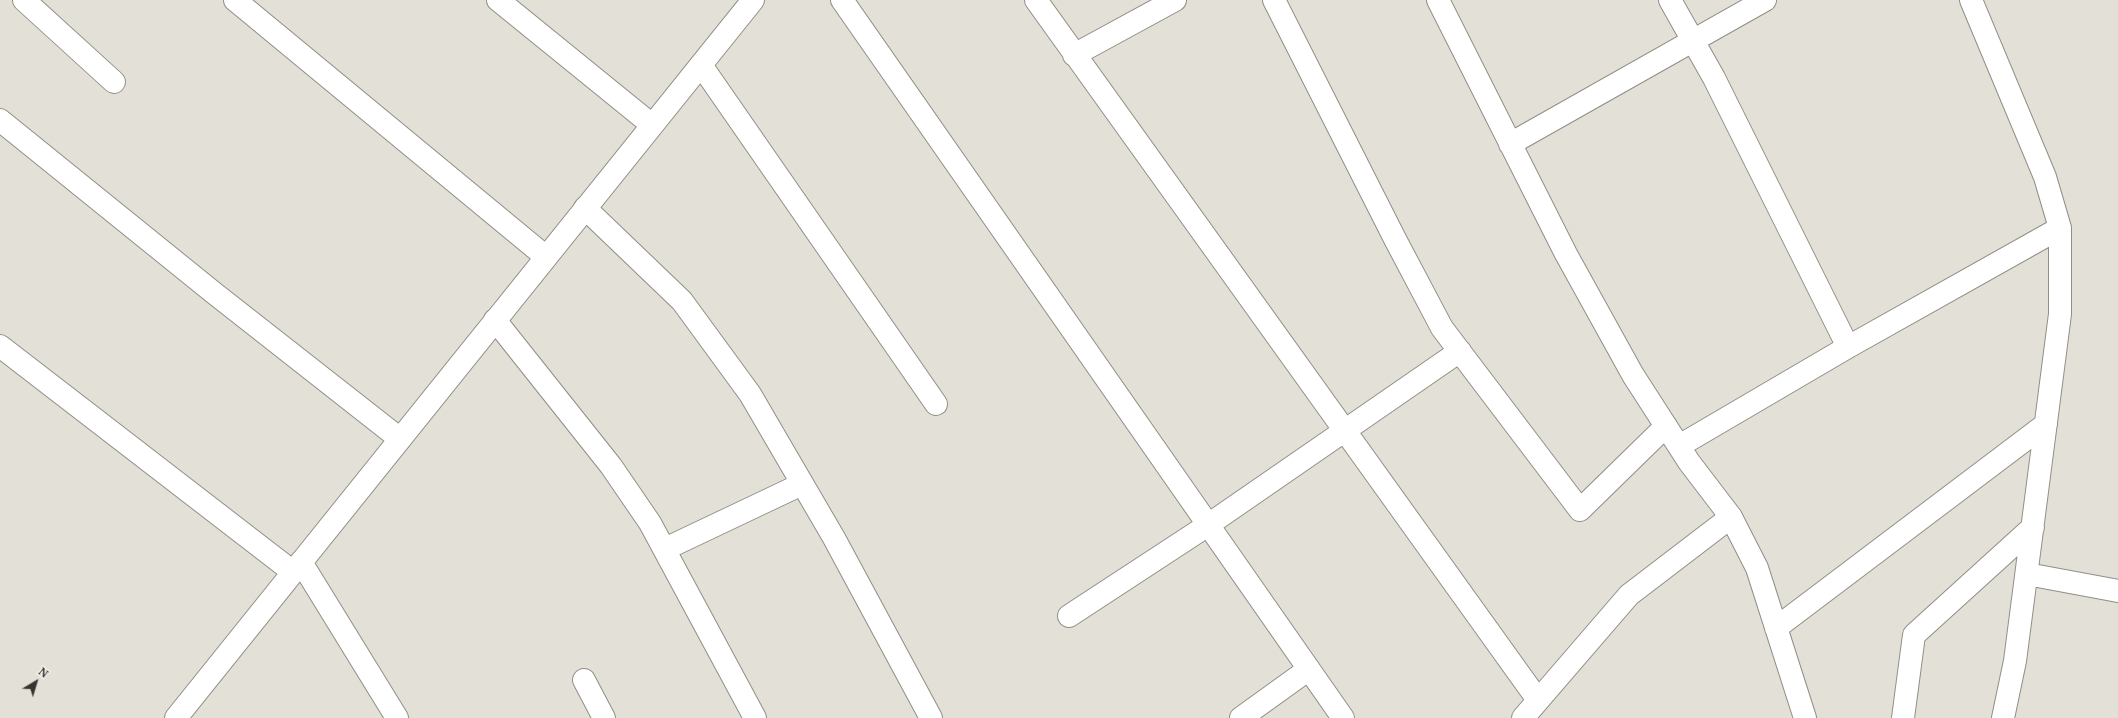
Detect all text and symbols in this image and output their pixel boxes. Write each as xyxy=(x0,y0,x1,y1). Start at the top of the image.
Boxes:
north arrow xyxy=(16,662,56,702)
text: N xyxy=(36,664,52,681)

